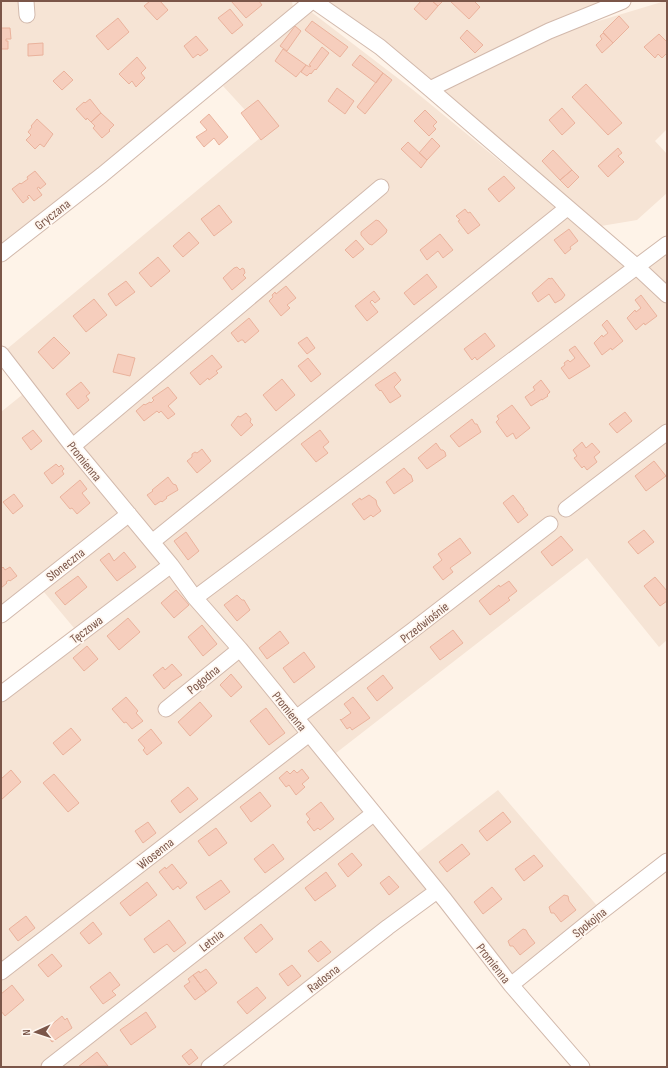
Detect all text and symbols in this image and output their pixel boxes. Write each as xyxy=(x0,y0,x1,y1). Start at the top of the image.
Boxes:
street label: Gryczana xyxy=(32,196,74,234)
street label: Promienna xyxy=(63,439,105,485)
street label: Słoneczna xyxy=(43,545,88,585)
street label: Przedwiośnie xyxy=(397,599,452,647)
street label: Tęczowa xyxy=(67,612,106,647)
street label: Pogodna xyxy=(184,662,223,698)
street label: Promienna xyxy=(268,689,310,735)
street label: Wiosenna xyxy=(134,834,177,873)
street label: Spokojna xyxy=(569,904,610,941)
street label: Letnia xyxy=(196,926,227,955)
street label: Promienna xyxy=(473,940,514,987)
street label: Radosna xyxy=(304,961,343,996)
north arrow xyxy=(16,1012,56,1052)
text: N xyxy=(20,1029,33,1036)

